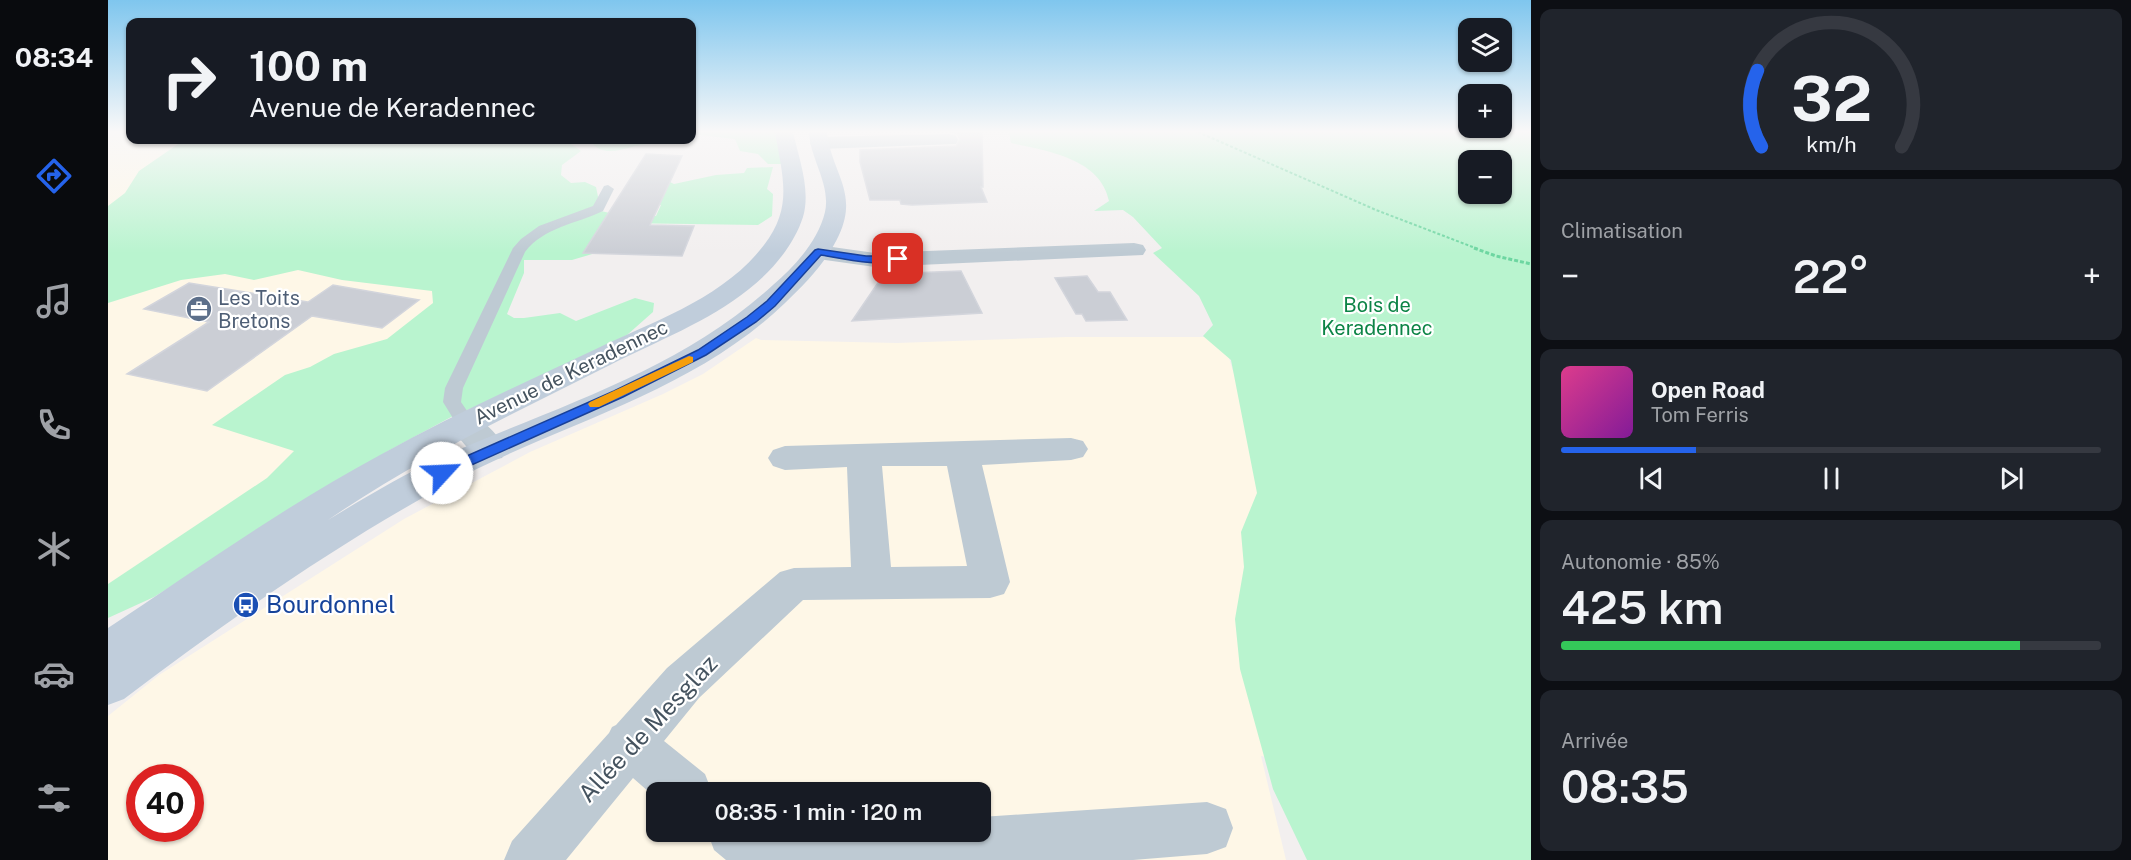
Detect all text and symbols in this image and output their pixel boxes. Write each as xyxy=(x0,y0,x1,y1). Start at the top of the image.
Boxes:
map controls xyxy=(1458,18,1512,204)
button: layers xyxy=(1458,18,1512,72)
text: 08:34 xyxy=(15,41,93,73)
text: 100 m xyxy=(249,41,368,90)
icon: right xyxy=(150,42,228,120)
text: 32 xyxy=(1790,62,1872,135)
button: + xyxy=(1458,84,1512,138)
text: Avenue de Keradennec xyxy=(249,91,536,123)
text: km/h xyxy=(1806,132,1856,157)
button: − xyxy=(1458,150,1512,204)
icon: directions xyxy=(33,155,75,197)
text: Climatisation xyxy=(1561,219,1683,243)
pin xyxy=(872,233,923,284)
icon: arrive xyxy=(881,242,914,275)
text: 22° xyxy=(1793,250,1869,303)
text: − xyxy=(1561,257,1579,295)
text: + xyxy=(2083,257,2101,295)
icon: music xyxy=(33,280,75,322)
place label: Les Toits Bretons xyxy=(218,286,300,333)
park label: Bois de Keradennec xyxy=(1321,293,1433,340)
office icon: Les Toits Bretons xyxy=(184,294,214,324)
street label: Avenue de Keradennec xyxy=(470,315,672,429)
text: Open Road xyxy=(1651,377,1765,403)
text: Tom Ferris xyxy=(1651,403,1749,427)
icon: phone xyxy=(33,404,75,446)
position arrow xyxy=(410,441,474,505)
icon: previous xyxy=(1635,462,1668,495)
icon: pause xyxy=(1815,462,1848,495)
icon: next xyxy=(1995,462,2028,495)
icon: climate xyxy=(33,528,75,570)
text: Autonomie · 85% xyxy=(1561,550,1720,574)
text: 425 km xyxy=(1561,581,1723,634)
bus stop icon: Bourdonnel xyxy=(231,590,261,620)
place label: Bourdonnel xyxy=(266,590,395,618)
street label: Allée de Mesglaz xyxy=(572,649,722,807)
icon: car xyxy=(33,653,75,695)
text: Arrivée xyxy=(1561,729,1628,753)
text: 08:35 xyxy=(1561,760,1689,813)
speed limit sign: 40 xyxy=(126,764,204,842)
icon: filters xyxy=(33,777,75,819)
text: 08:35 · 1 min · 120 m xyxy=(715,799,922,825)

